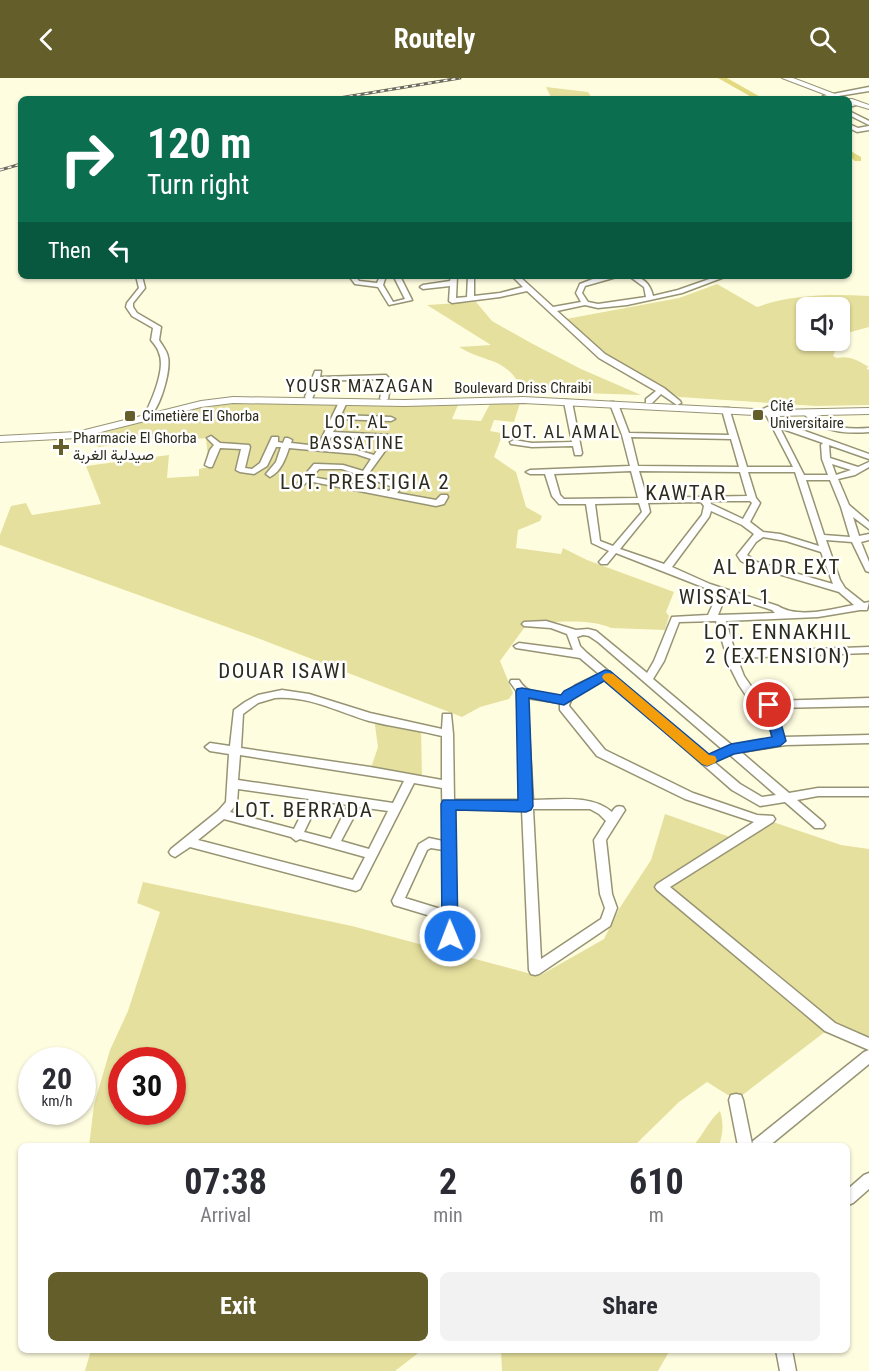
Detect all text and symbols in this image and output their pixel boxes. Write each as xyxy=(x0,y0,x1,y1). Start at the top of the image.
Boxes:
icon: back xyxy=(30,23,63,56)
text: Routely xyxy=(394,23,475,55)
icon: search xyxy=(806,23,839,56)
text: 120 m xyxy=(147,119,252,168)
icon: right xyxy=(48,120,126,198)
text: Turn right xyxy=(147,169,249,201)
icon: left xyxy=(103,234,136,267)
text: Then xyxy=(48,238,91,263)
map controls xyxy=(796,297,850,351)
button: sound xyxy=(796,297,850,351)
district label: YOUSR MAZAGAN xyxy=(286,375,434,396)
street label: Boulevard Driss Chraibi xyxy=(454,379,592,397)
place label: Cité Universitaire xyxy=(770,397,844,432)
place label: Cimetière El Ghorba xyxy=(142,407,259,425)
marker: Cité Universitaire xyxy=(751,408,765,422)
marker: Cimetière El Ghorba xyxy=(123,409,137,423)
district label: LOT. AL BASSATINE xyxy=(309,411,405,453)
district label: LOT. AL AMAL xyxy=(501,421,621,442)
place label: Pharmacie El Ghorba صيدلية الغربة xyxy=(73,429,197,464)
marker: Pharmacie El Ghorba صيدلية الغربة xyxy=(54,440,68,454)
district label: LOT. PRESTIGIA 2 xyxy=(280,470,450,494)
district label: KAWTAR xyxy=(645,481,727,505)
district label: AL BADR EXT xyxy=(713,555,841,579)
district label: WISSAL 1 xyxy=(679,585,771,609)
district label: LOT. ENNAKHIL 2 (EXTENSION) xyxy=(704,620,852,668)
district label: DOUAR ISAWI xyxy=(218,659,348,683)
pin xyxy=(743,679,794,730)
icon: arrive xyxy=(752,688,785,721)
district label: LOT. BERRADA xyxy=(235,798,373,822)
position arrow xyxy=(418,904,482,968)
speed limit sign: 30 xyxy=(108,1047,186,1125)
text: 20 xyxy=(42,1061,72,1096)
text: km/h xyxy=(42,1092,72,1110)
text: 07:38 xyxy=(184,1161,267,1203)
text: 2 xyxy=(439,1161,457,1203)
text: 610 xyxy=(629,1161,684,1203)
text: Arrival xyxy=(200,1203,251,1227)
text: min xyxy=(433,1203,463,1227)
text: m xyxy=(649,1203,664,1227)
button: Exit xyxy=(48,1272,428,1341)
button: Share xyxy=(440,1272,820,1341)

